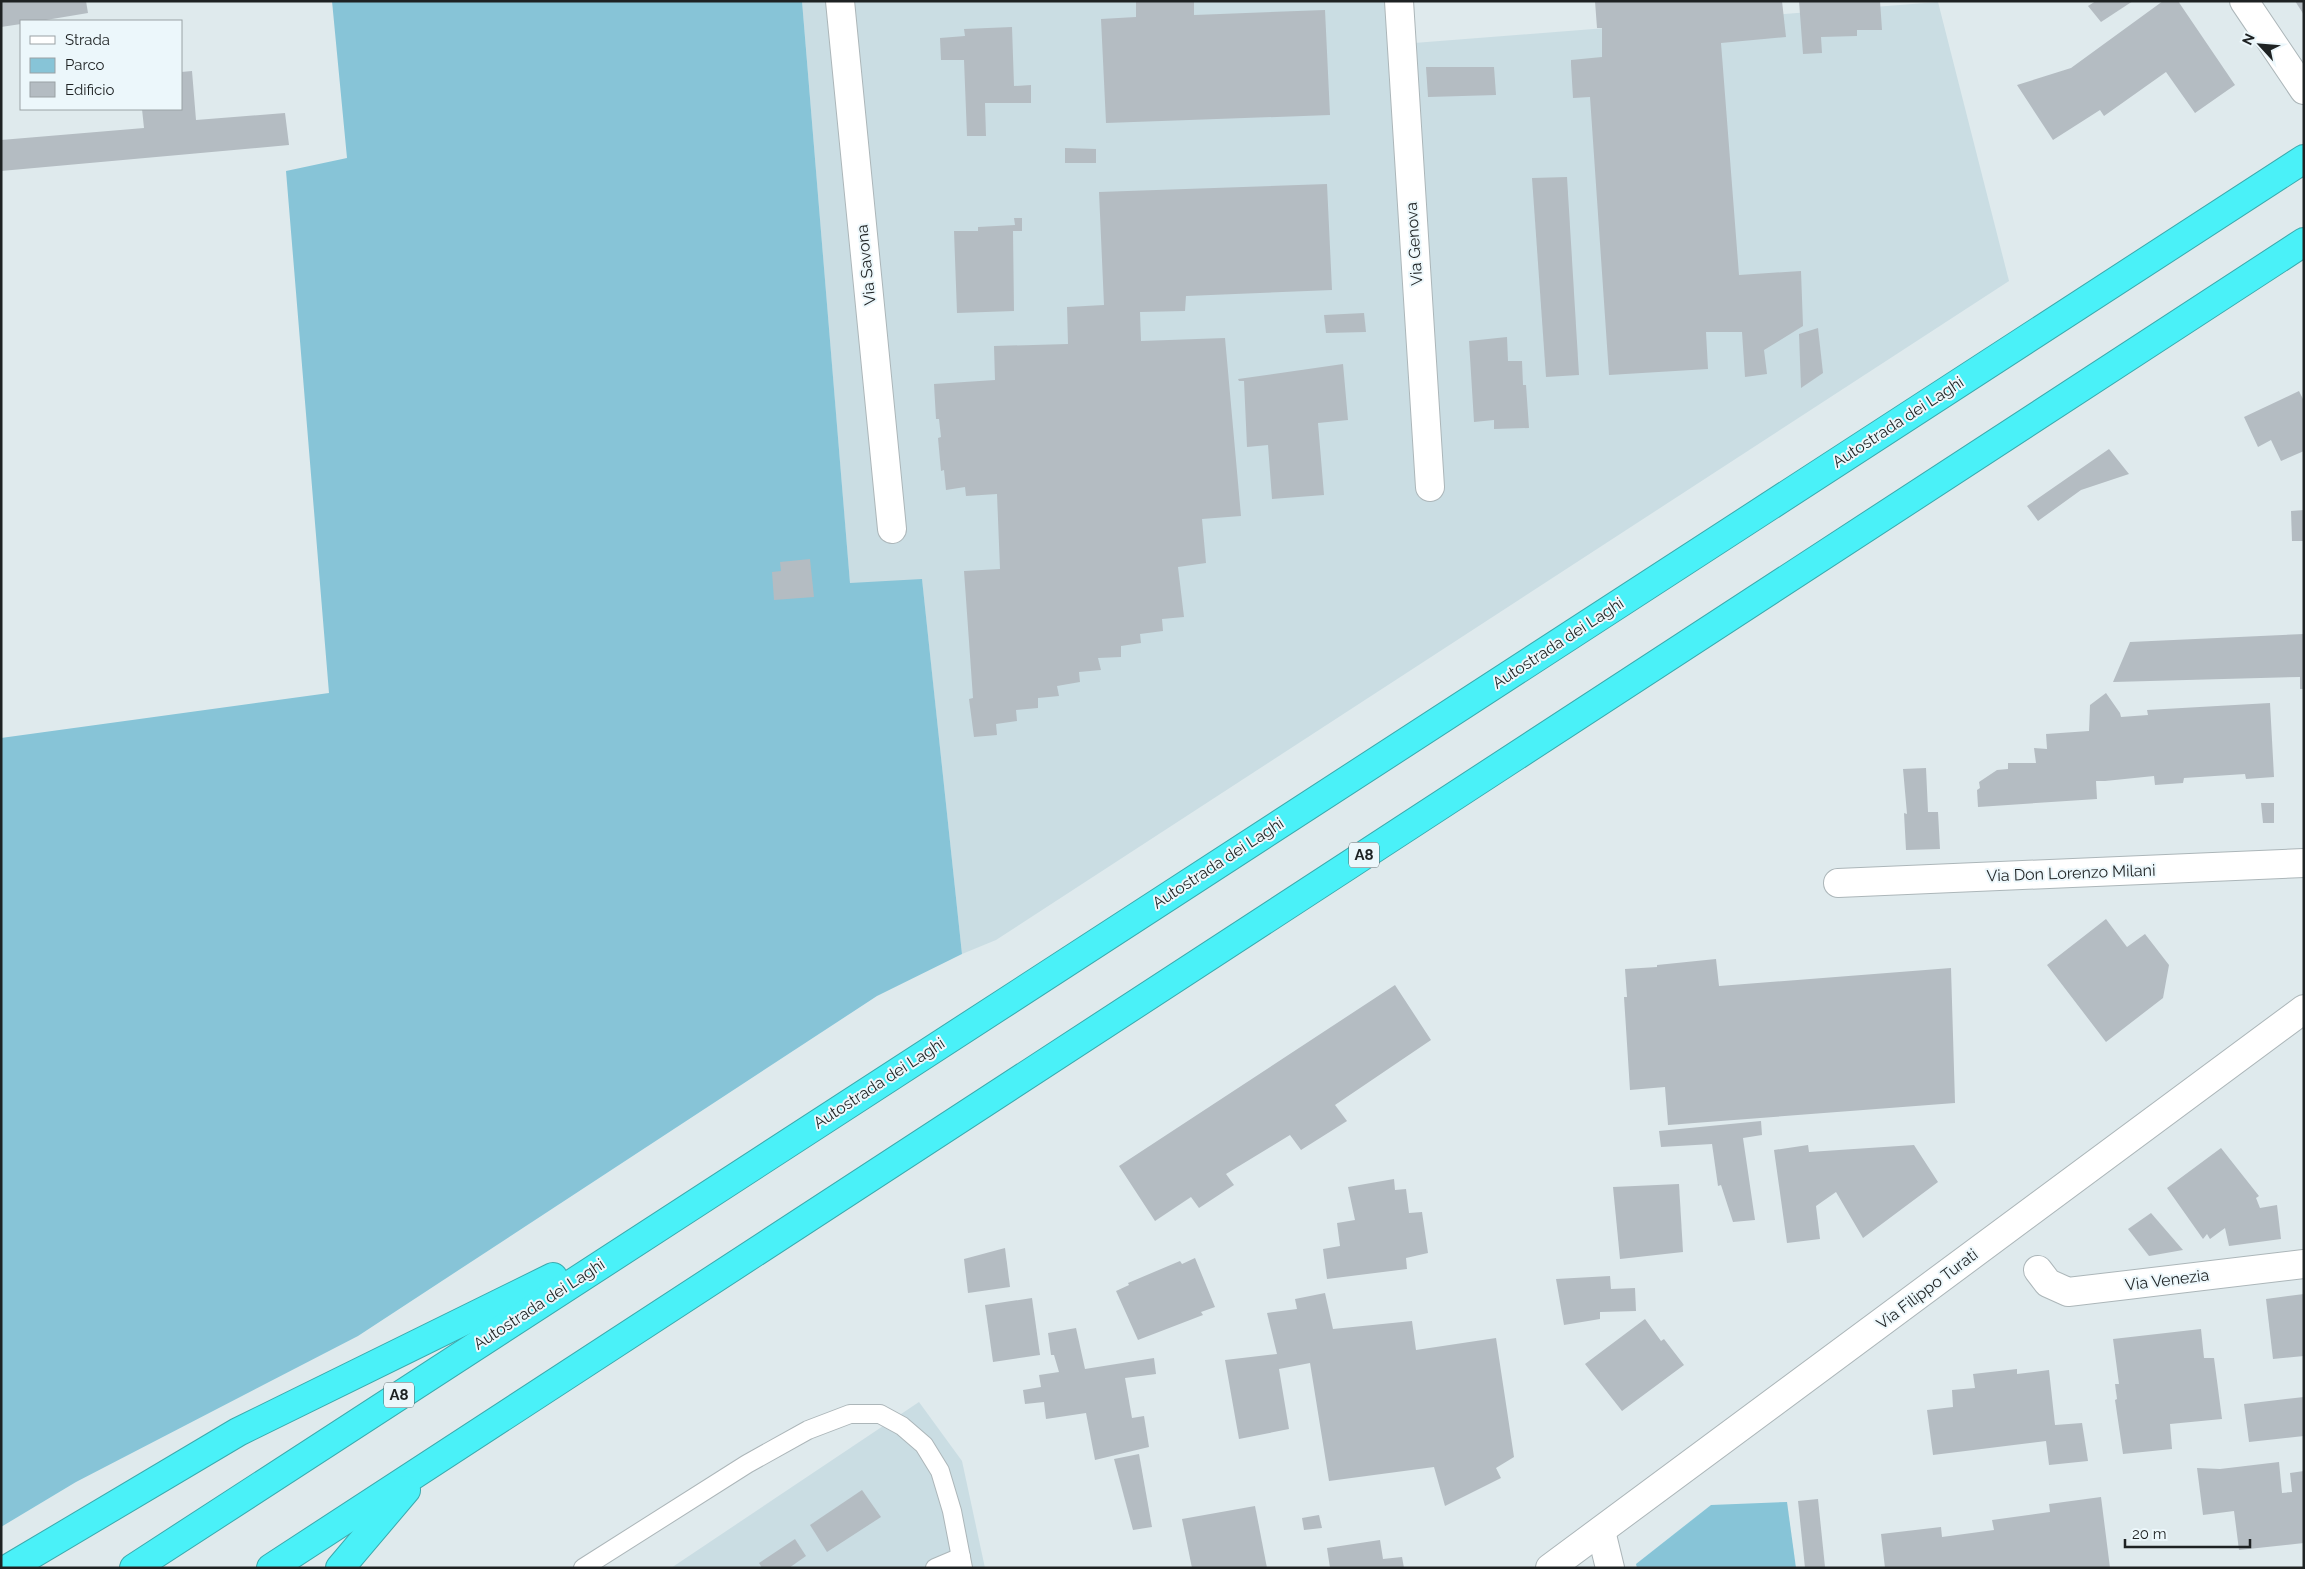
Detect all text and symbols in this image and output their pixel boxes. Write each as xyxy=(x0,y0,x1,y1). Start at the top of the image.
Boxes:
legend xyxy=(20,20,182,110)
north arrow xyxy=(2235,20,2285,70)
text: Strada xyxy=(65,31,110,49)
text: N xyxy=(2239,31,2258,48)
text: Parco xyxy=(65,56,105,74)
text: Edificio xyxy=(65,81,115,99)
street label: Via Genova xyxy=(1402,202,1426,286)
street label: Via Savona xyxy=(852,224,880,306)
street label: Autostrada dei Laghi xyxy=(1829,372,1967,472)
street label: Autostrada dei Laghi xyxy=(1489,593,1627,693)
street label: Autostrada dei Laghi xyxy=(1149,813,1287,913)
road number: A8 xyxy=(1349,842,1379,868)
street label: Via Don Lorenzo Milani xyxy=(1986,861,2156,885)
street label: Autostrada dei Laghi xyxy=(810,1033,948,1133)
street label: Via Filippo Turati xyxy=(1873,1245,1981,1333)
street label: Autostrada dei Laghi xyxy=(470,1254,608,1354)
street label: Via Venezia xyxy=(2124,1265,2210,1295)
road number: A8 xyxy=(384,1382,414,1408)
scale bar xyxy=(2125,1516,2250,1548)
text: 20 m xyxy=(2132,1525,2167,1543)

